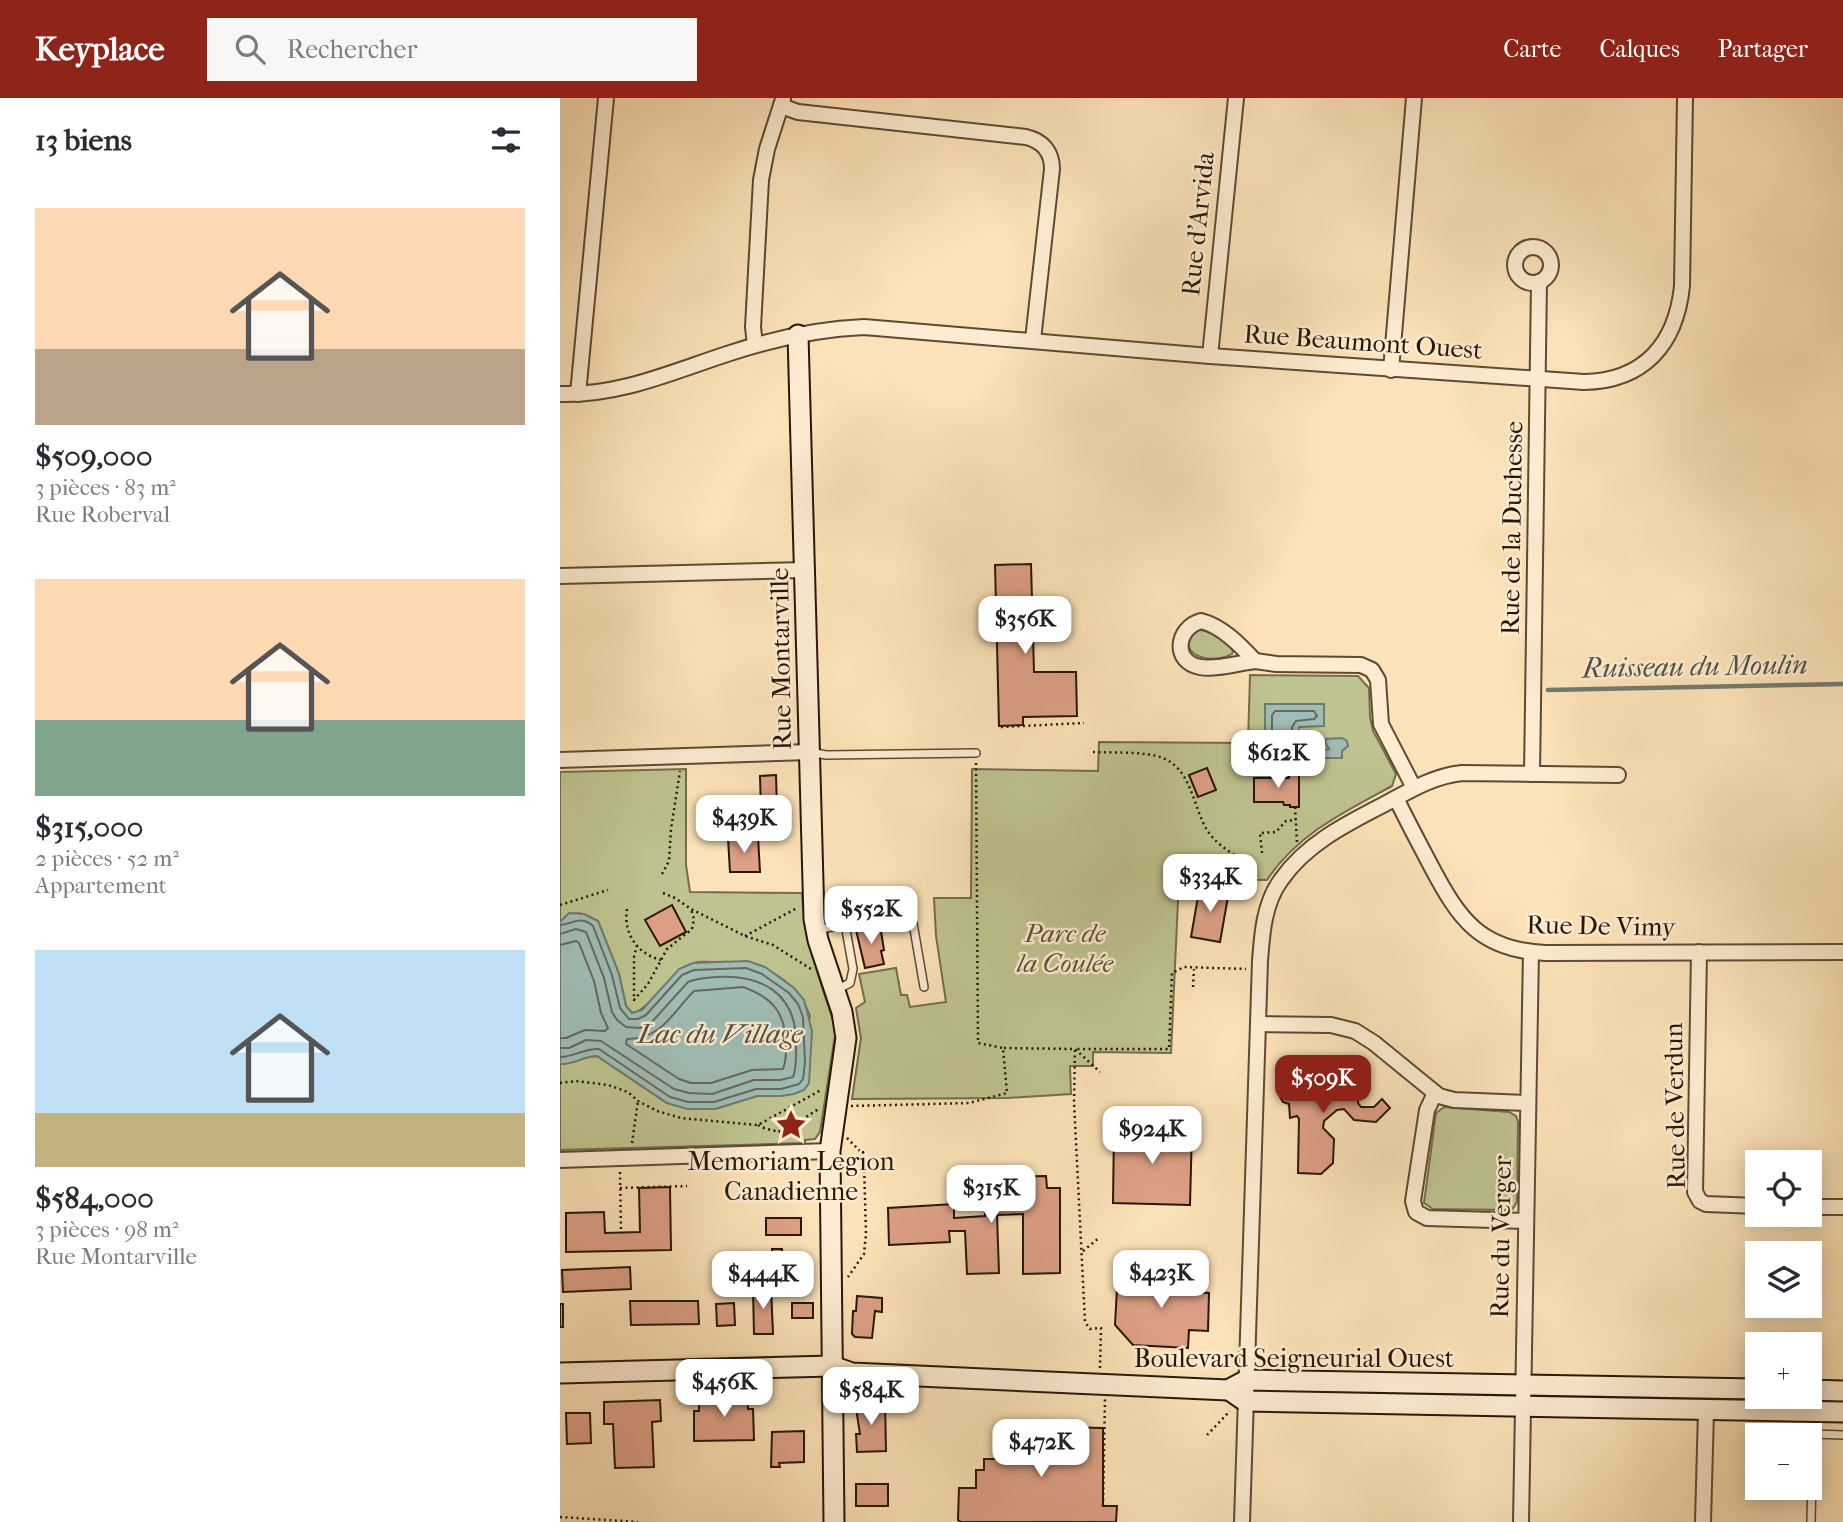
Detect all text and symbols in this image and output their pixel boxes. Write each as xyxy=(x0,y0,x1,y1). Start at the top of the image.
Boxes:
search box xyxy=(207,18,697,81)
text: Keyplace xyxy=(35,30,165,69)
icon: search xyxy=(231,30,269,68)
text: Rechercher xyxy=(287,34,418,65)
text: Carte xyxy=(1503,35,1561,63)
text: Calques xyxy=(1599,35,1680,63)
text: Partager xyxy=(1718,35,1808,63)
icon: filters xyxy=(487,121,525,159)
text: 13 biens xyxy=(35,123,132,158)
street label: Rue d'Arvida xyxy=(1175,149,1221,298)
icon: home xyxy=(217,253,343,379)
street label: Rue Beaumont Ouest xyxy=(1243,318,1484,366)
street label: Rue de la Duchesse xyxy=(1495,421,1529,635)
text: $509,000 xyxy=(35,439,153,474)
text: 3 pièces · 83 m² xyxy=(35,474,176,501)
text: Rue Roberval xyxy=(35,501,170,528)
street label: Rue Montarville xyxy=(764,567,798,751)
pin: $356K xyxy=(976,596,1074,656)
text: $356K xyxy=(994,605,1056,632)
icon: home xyxy=(217,624,343,750)
water label: Ruisseau du Moulin xyxy=(1580,648,1808,685)
pin: $612K xyxy=(1229,730,1327,790)
text: $612K xyxy=(1247,739,1309,766)
pin: $439K xyxy=(695,796,793,855)
text: $439K xyxy=(712,804,776,831)
text: $315,000 xyxy=(35,810,143,845)
text: 2 pièces · 52 m² xyxy=(35,845,179,872)
pin: $334K xyxy=(1161,854,1259,914)
text: $334K xyxy=(1179,863,1241,890)
text: Appartement xyxy=(35,872,167,899)
pin: $552K xyxy=(822,886,920,946)
text: $552K xyxy=(841,895,901,922)
street label: Rue De Vimy xyxy=(1526,909,1677,943)
park label: Parc de la Coulée xyxy=(1016,918,1114,979)
icon: home xyxy=(217,995,343,1121)
water label: Lac du Village xyxy=(635,1017,803,1050)
street label: Rue de Verdun xyxy=(1658,1022,1692,1190)
pin: $509K xyxy=(1274,1056,1372,1115)
text: $509K xyxy=(1291,1064,1355,1091)
pin: $924K xyxy=(1103,1107,1201,1166)
place icon: Memoriam Legion Canadienne xyxy=(774,1108,808,1142)
text: $924K xyxy=(1119,1115,1185,1142)
place label: Memoriam Legion Canadienne xyxy=(687,1146,895,1207)
map controls xyxy=(1745,1150,1822,1500)
button: locate xyxy=(1745,1150,1822,1227)
street label: Rue du Verger xyxy=(1484,1155,1518,1319)
pin: $315K xyxy=(942,1166,1040,1225)
text: $315K xyxy=(963,1174,1019,1201)
text: $584,000 xyxy=(35,1181,154,1216)
text: 3 pièces · 98 m² xyxy=(35,1216,178,1243)
button: layers xyxy=(1745,1241,1822,1318)
text: Rue Montarville xyxy=(35,1243,197,1270)
pin: $423K xyxy=(1112,1250,1210,1310)
pin: $444K xyxy=(714,1252,812,1311)
text: $423K xyxy=(1129,1259,1193,1286)
text: $444K xyxy=(728,1260,798,1287)
button: + xyxy=(1745,1332,1822,1409)
street label: Boulevard Seigneurial Ouest xyxy=(1134,1343,1455,1374)
pin: $456K xyxy=(675,1360,773,1419)
text: $456K xyxy=(692,1368,756,1395)
pin: $584K xyxy=(822,1368,920,1427)
text: $584K xyxy=(839,1376,903,1403)
pin: $472K xyxy=(992,1420,1090,1479)
button: − xyxy=(1745,1423,1822,1500)
text: $472K xyxy=(1008,1428,1074,1455)

